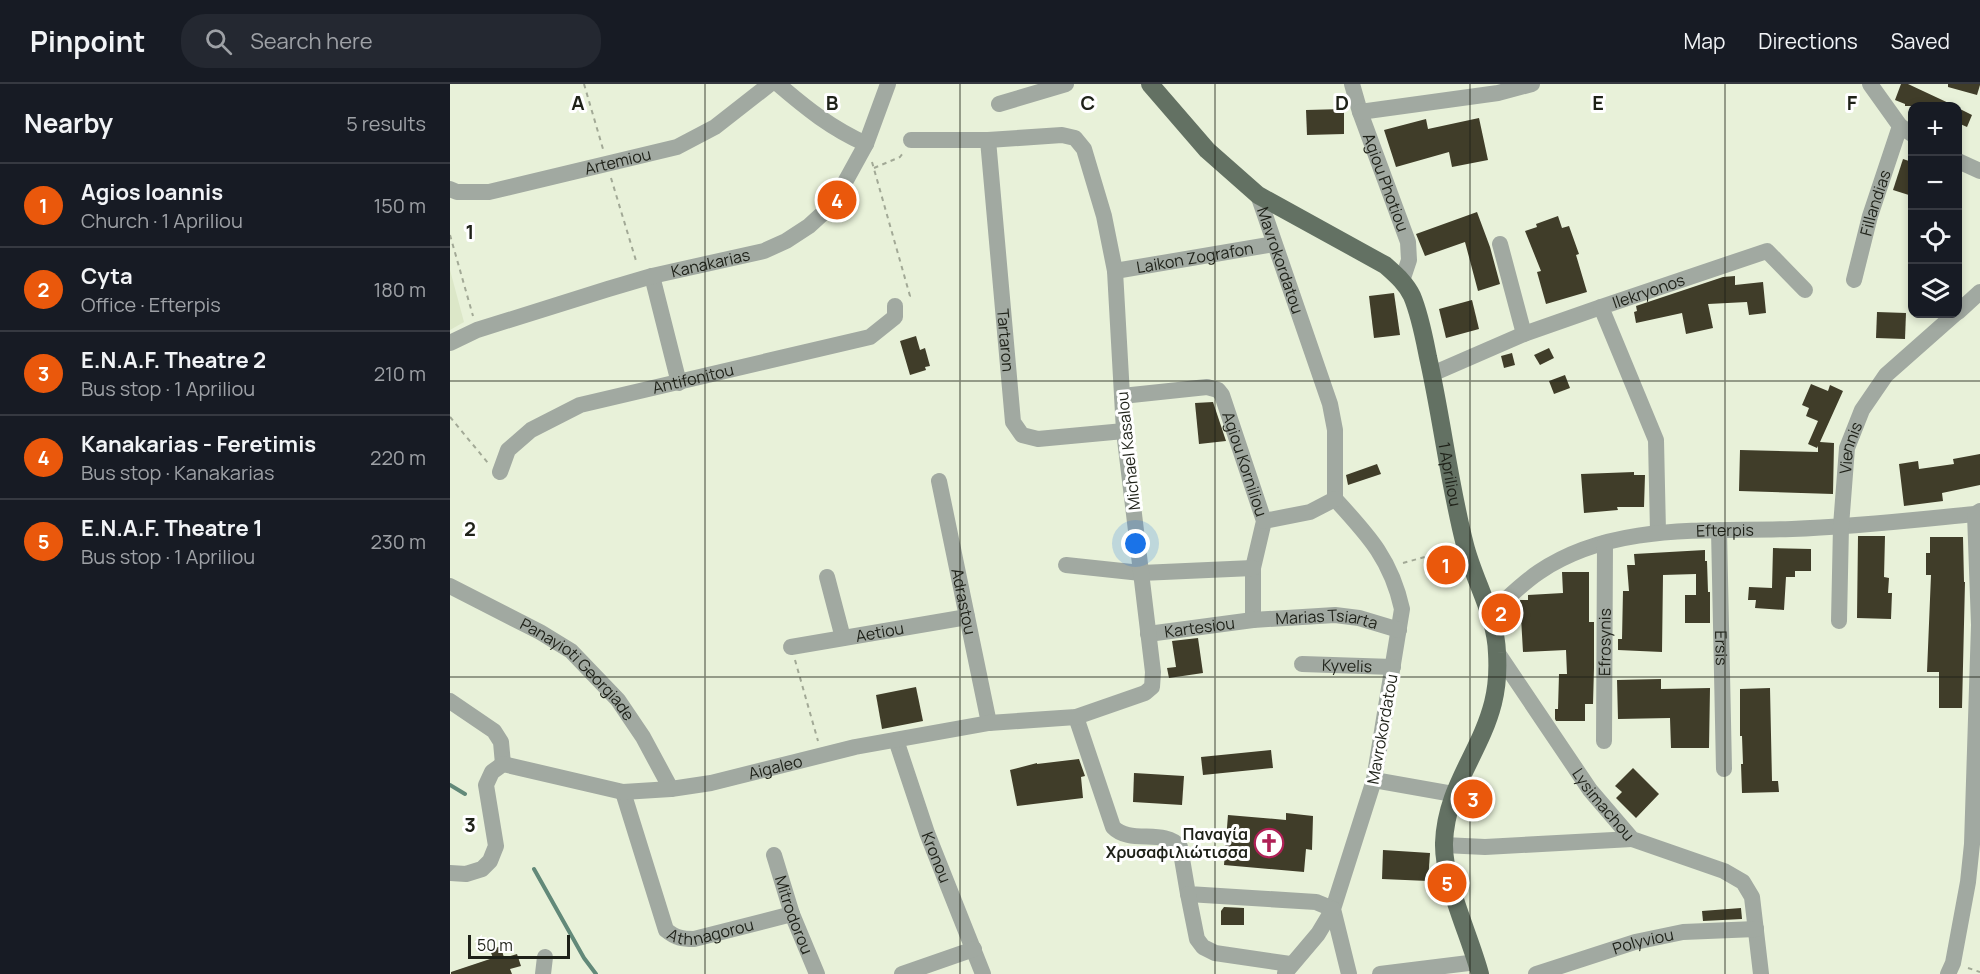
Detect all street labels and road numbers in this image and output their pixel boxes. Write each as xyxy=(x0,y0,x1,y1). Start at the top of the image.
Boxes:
street label: Agiou Photiou xyxy=(1358,130,1414,235)
street label: Artemiou xyxy=(582,143,653,180)
street label: Fillandias xyxy=(1854,167,1896,238)
street label: Mavrokordatou xyxy=(1252,204,1309,317)
street label: Laikon Zografon xyxy=(1135,237,1255,278)
street label: Kanakarias xyxy=(669,243,752,282)
street label: Ilekryonos xyxy=(1609,269,1688,313)
street label: Tartaron xyxy=(992,308,1019,373)
street label: Antifonitou xyxy=(650,358,736,399)
street label: Michael Kasalou xyxy=(1111,391,1145,511)
street label: Agiou Korniliou xyxy=(1217,409,1273,519)
street label: Viennis xyxy=(1834,418,1867,475)
street label: 1 Apriliou xyxy=(1433,440,1467,508)
street label: Efterpis xyxy=(1696,519,1754,542)
street label: Adrastou xyxy=(946,566,981,637)
street label: Marias Tsiarta xyxy=(1275,604,1381,634)
street label: Efrosynis xyxy=(1593,608,1616,676)
street label: Kartesiou xyxy=(1163,612,1236,643)
street label: Panayioti Georgiade xyxy=(516,613,640,725)
street label: Aetiou xyxy=(854,617,906,647)
street label: Ersis xyxy=(1710,630,1733,666)
street label: Kyvelis xyxy=(1321,654,1372,677)
street label: Mavrokordatou xyxy=(1361,672,1403,786)
street label: Aigaleo xyxy=(746,750,805,784)
street label: Lysimachou xyxy=(1567,764,1640,845)
street label: Kronou xyxy=(917,828,957,886)
street label: Mitrodorou xyxy=(770,873,818,957)
street label: Athnagorou xyxy=(663,913,756,950)
street label: Polyviou xyxy=(1610,923,1675,960)

